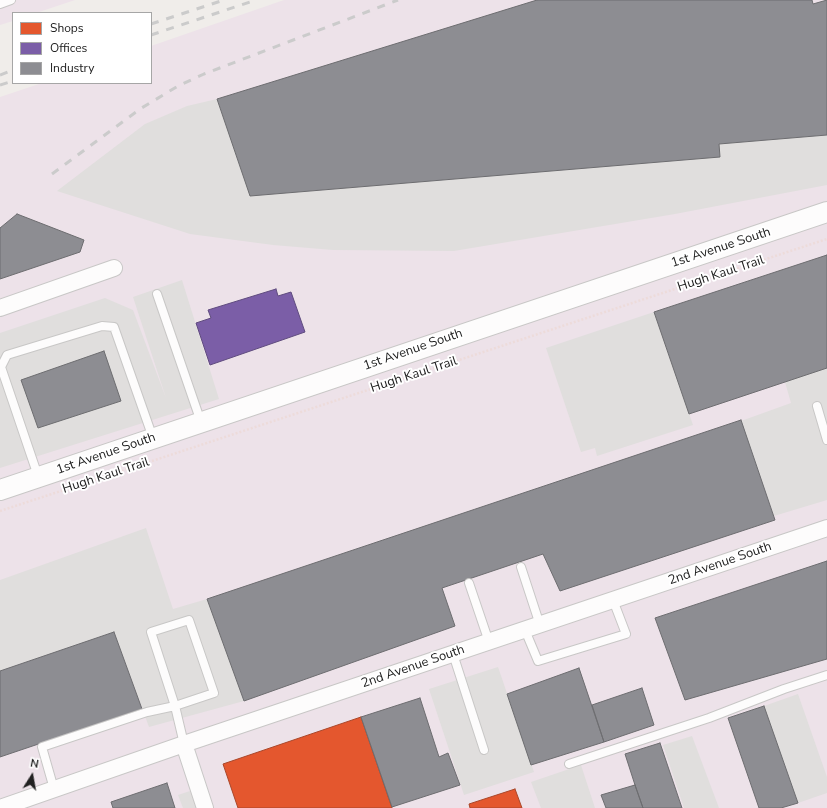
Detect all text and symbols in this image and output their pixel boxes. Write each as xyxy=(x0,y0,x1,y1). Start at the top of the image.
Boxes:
legend xyxy=(12,12,152,84)
text: Shops xyxy=(50,20,84,36)
text: Offices xyxy=(50,40,87,56)
text: Industry xyxy=(50,60,94,76)
street label: 1st Avenue South xyxy=(669,225,773,271)
street label: Hugh Kaul Trail xyxy=(676,253,766,295)
street label: 1st Avenue South xyxy=(361,326,465,374)
street label: Hugh Kaul Trail xyxy=(369,354,459,396)
street label: 1st Avenue South xyxy=(54,430,158,478)
street label: Hugh Kaul Trail xyxy=(61,455,151,497)
street label: 2nd Avenue South xyxy=(666,539,774,589)
street label: 2nd Avenue South xyxy=(359,642,467,692)
north arrow xyxy=(12,756,52,796)
text: N xyxy=(29,756,40,772)

